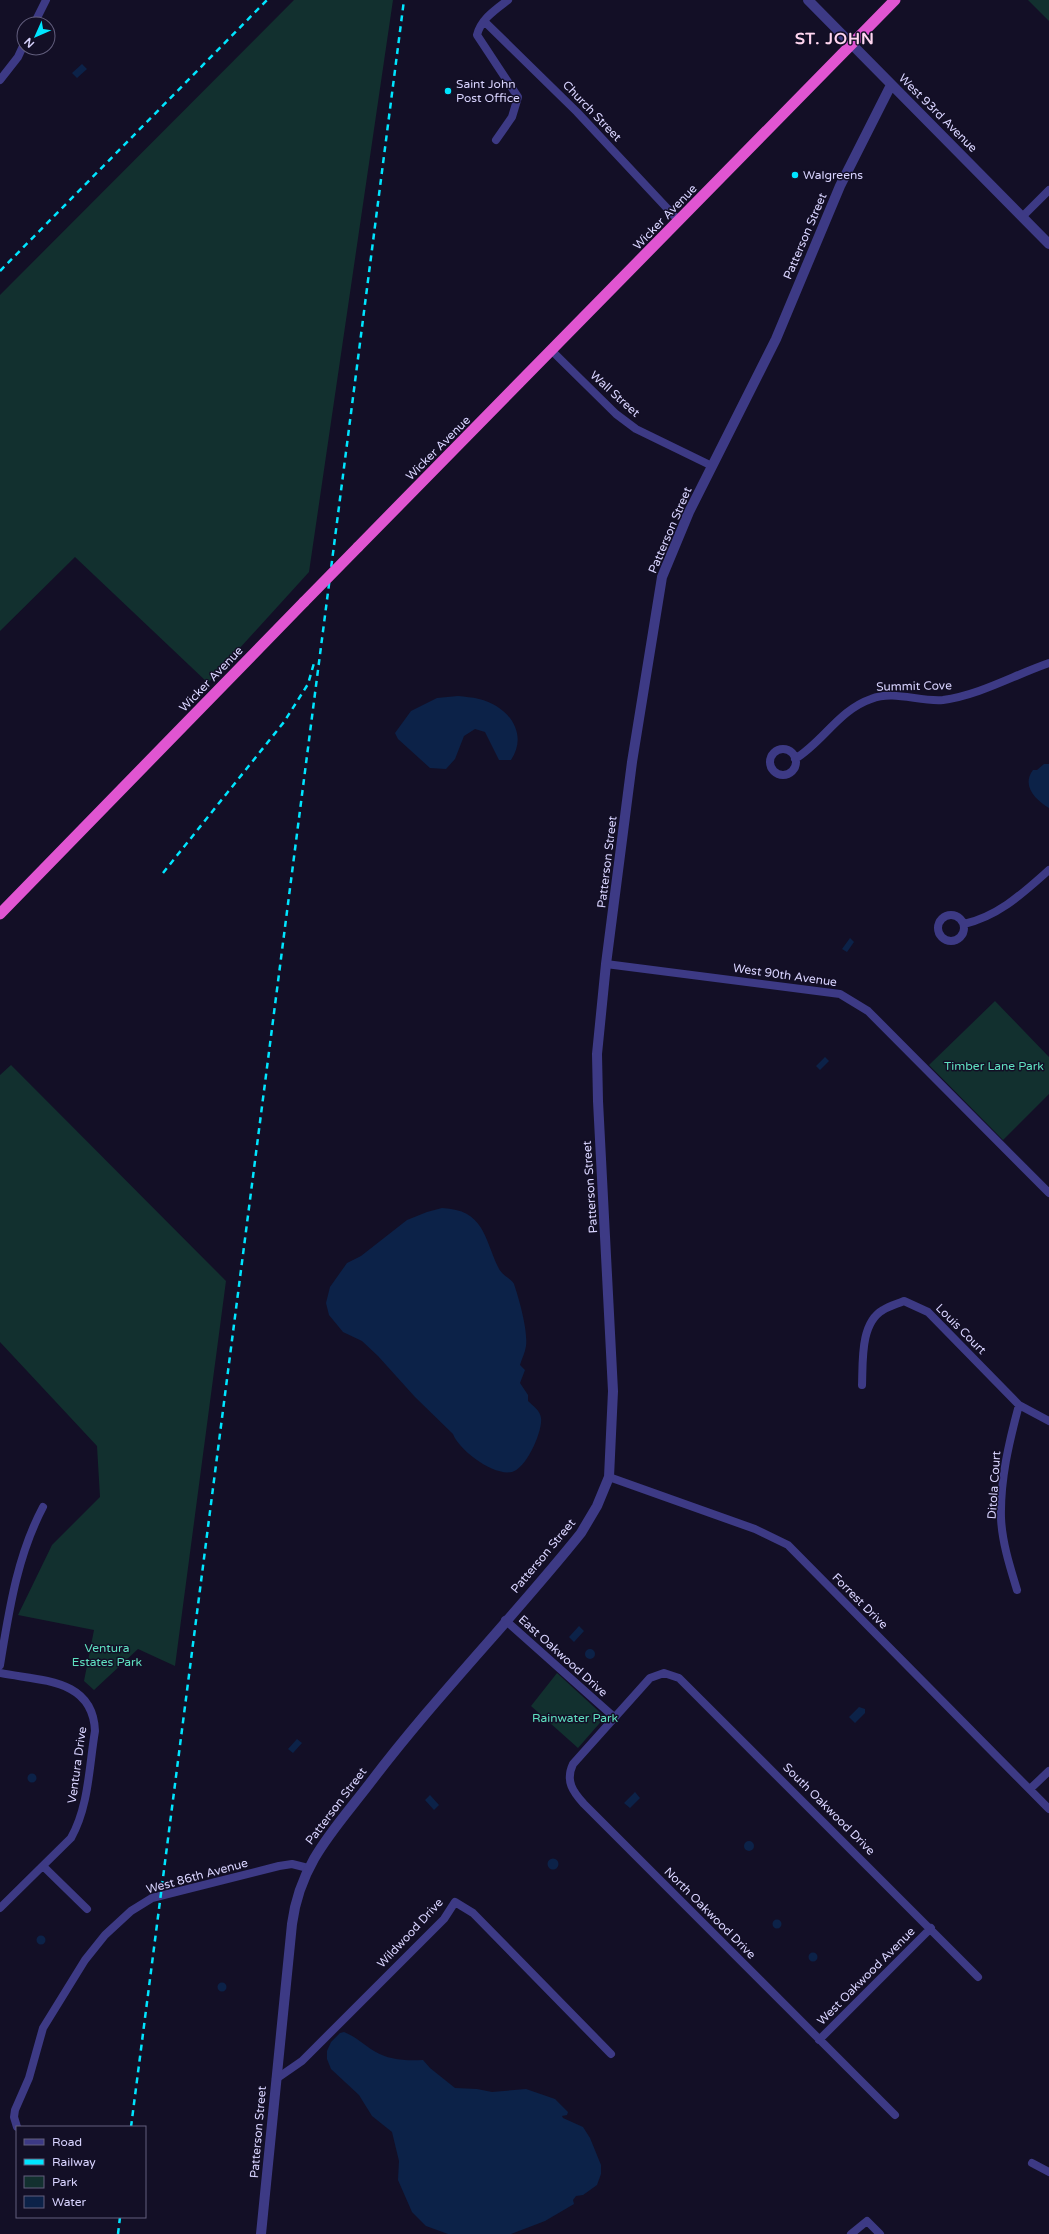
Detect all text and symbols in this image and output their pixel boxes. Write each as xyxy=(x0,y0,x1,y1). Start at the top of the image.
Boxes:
north arrow xyxy=(16,16,56,56)
district label: ST. JOHN xyxy=(795,29,875,49)
text: N xyxy=(22,35,37,50)
street label: West 93rd Avenue xyxy=(896,71,980,155)
place label: Saint John Post Office xyxy=(456,77,520,105)
street label: Church Street xyxy=(560,78,625,144)
marker: Saint John Post Office xyxy=(443,86,453,96)
place label: Walgreens xyxy=(803,168,863,182)
marker: Walgreens xyxy=(790,170,800,180)
street label: Wicker Avenue xyxy=(630,181,700,253)
street label: Patterson Street xyxy=(780,190,830,281)
street label: Wall Street xyxy=(587,368,643,420)
street label: Wicker Avenue xyxy=(403,413,473,483)
street label: Patterson Street xyxy=(645,484,695,575)
street label: Wicker Avenue xyxy=(176,643,246,715)
street label: Summit Cove xyxy=(876,678,952,694)
street label: Patterson Street xyxy=(594,815,620,909)
street label: West 90th Avenue xyxy=(732,961,838,989)
park label: Timber Lane Park xyxy=(944,1059,1044,1073)
street label: Patterson Street xyxy=(580,1140,600,1234)
street label: Louis Court xyxy=(933,1301,989,1357)
street label: Ditola Court xyxy=(985,1450,1003,1520)
street label: Patterson Street xyxy=(508,1516,578,1596)
street label: Forrest Drive xyxy=(829,1570,891,1632)
street label: East Oakwood Drive xyxy=(516,1612,611,1700)
park label: Ventura Estates Park xyxy=(72,1641,143,1669)
park label: Rainwater Park xyxy=(532,1711,619,1725)
street label: Ventura Drive xyxy=(65,1725,89,1804)
street label: South Oakwood Drive xyxy=(780,1760,878,1858)
street label: Patterson Street xyxy=(303,1764,370,1847)
street label: West 86th Avenue xyxy=(145,1856,250,1896)
street label: North Oakwood Drive xyxy=(661,1864,759,1962)
street label: Wildwood Drive xyxy=(374,1895,446,1971)
street label: West Oakwood Avenue xyxy=(814,1924,918,2028)
street label: Patterson Street xyxy=(247,2085,269,2179)
legend xyxy=(16,2126,146,2218)
text: Road xyxy=(52,2135,82,2149)
text: Railway xyxy=(52,2155,96,2169)
text: Park xyxy=(52,2175,78,2189)
text: Water xyxy=(52,2195,87,2209)

